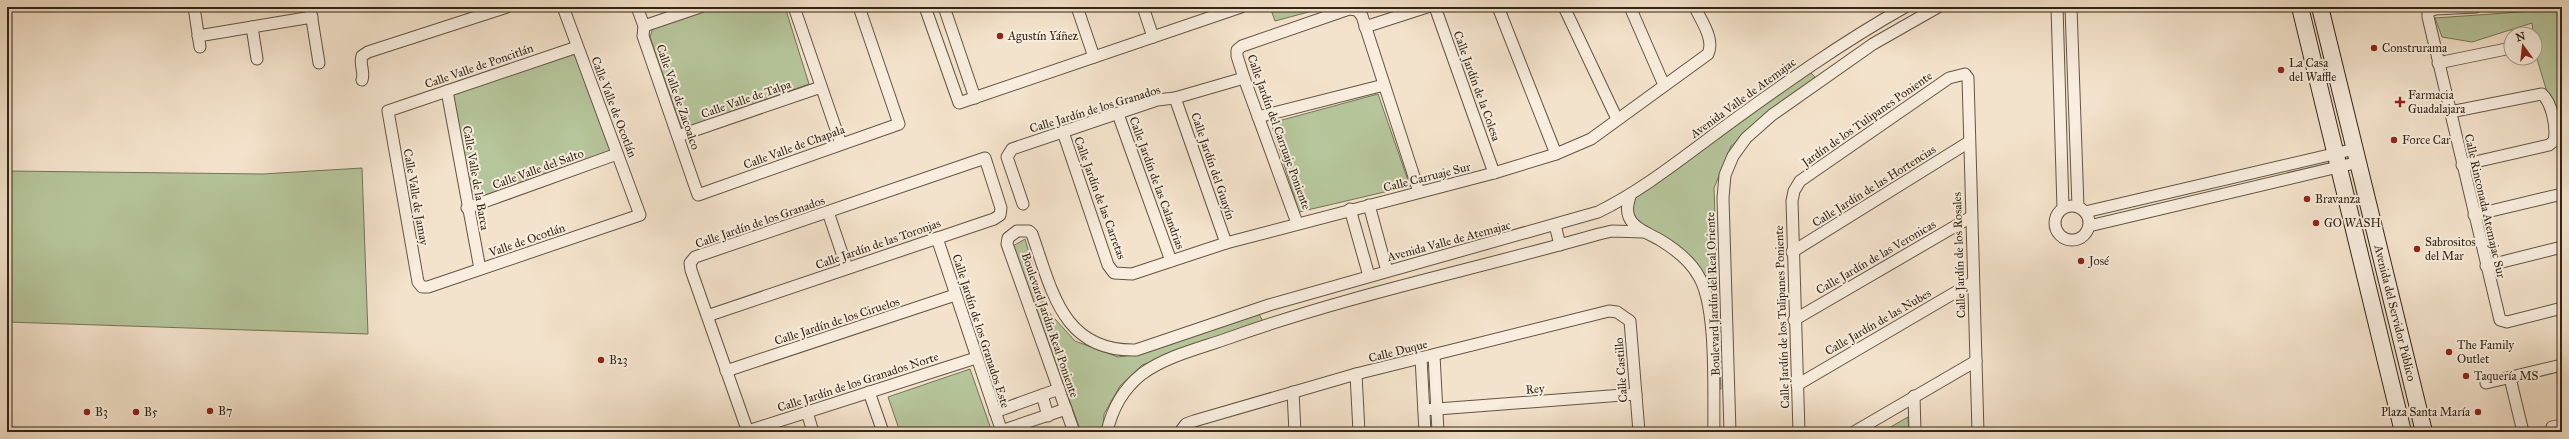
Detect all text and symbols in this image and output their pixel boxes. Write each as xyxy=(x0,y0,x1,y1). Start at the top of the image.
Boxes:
north arrow xyxy=(2503,26,2543,66)
place label: Agustín Yáñez xyxy=(1007,29,1079,44)
street label: Calle Jardín de la Colesa xyxy=(1450,29,1504,144)
text: N xyxy=(2514,29,2527,44)
marker: Agustín Yáñez xyxy=(995,31,1005,41)
street label: Calle Valle de Poncitlán xyxy=(423,41,536,91)
place label: Construrama xyxy=(2382,41,2448,55)
street label: Calle Valle de Zacoalco xyxy=(653,42,703,152)
marker: Construrama xyxy=(2369,43,2379,53)
street label: Calle Jardín del Carruaje Poniente xyxy=(1243,53,1314,212)
street label: Calle Valle de Ocotlán xyxy=(588,55,640,160)
street label: Avenida Valle de Atemajac xyxy=(1687,55,1799,142)
place label: La Casa del Waffle xyxy=(2289,56,2336,84)
marker: La Casa del Waffle xyxy=(2276,65,2286,75)
street label: Jardín de los Tulipanes Poniente xyxy=(1797,69,1935,171)
street label: Calle Valle de Talpa xyxy=(699,77,794,121)
street label: Calle Jardín de los Granados xyxy=(1028,82,1162,137)
place label: Farmacia Guadalajara xyxy=(2408,88,2466,116)
marker: Farmacia Guadalajara xyxy=(2395,97,2405,107)
street label: Calle Jardín del Guayín xyxy=(1187,111,1238,222)
street label: Calle Jardín de las Calandrias xyxy=(1126,115,1188,251)
street label: Calle Valle de Chapala xyxy=(741,122,847,172)
street label: Calle Valle de la Barca xyxy=(460,125,492,232)
street label: Calle Rinconada Atemajac Sur xyxy=(2462,132,2509,280)
place label: Force Car xyxy=(2402,133,2451,147)
street label: Calle Jardín de las Carretas xyxy=(1070,135,1129,262)
marker: Force Car xyxy=(2389,135,2399,145)
street label: Calle Jardín de las Hortencias xyxy=(1810,142,1939,231)
street label: Calle Valle del Salto xyxy=(490,146,586,192)
street label: Calle Valle de Jamay xyxy=(400,148,431,247)
street label: Calle Carruaje Sur xyxy=(1382,159,1473,195)
street label: Calle Jardín de los Rosales xyxy=(1950,192,1969,318)
place label: Bravanza xyxy=(2315,192,2361,206)
street label: Calle Jardín de los Granados xyxy=(693,193,827,252)
marker: Bravanza xyxy=(2302,194,2312,204)
street label: Boulevard Jardín del Real Oriente xyxy=(1703,212,1724,376)
street label: Calle Jardín de las Toronjas xyxy=(814,216,943,273)
place label: GO WASH xyxy=(2324,216,2381,230)
street label: Calle Jardín de las Veronicas xyxy=(1814,217,1939,298)
street label: Avenida Valle de Atemajac xyxy=(1385,218,1512,264)
marker: GO WASH xyxy=(2311,218,2321,228)
street label: Valle de Ocotlán xyxy=(486,220,567,260)
street label: Calle Jardín de los Tulipanes Poniente xyxy=(1772,225,1793,409)
place label: Sabrositos del Mar xyxy=(2425,235,2476,263)
street label: Avenida del Servidor Público xyxy=(2371,242,2419,383)
marker: Sabrositos del Mar xyxy=(2412,244,2422,254)
street label: Boulevard Jardín Real Poniente xyxy=(1018,251,1081,400)
street label: Calle Jardín de los Granados Este xyxy=(949,252,1013,410)
place label: José xyxy=(2087,254,2109,269)
marker: José xyxy=(2076,256,2086,266)
street label: Calle Jardín de las Nubes xyxy=(1822,286,1934,359)
street label: Calle Jardín de los Ciruelos xyxy=(773,294,902,349)
street label: Calle Duque xyxy=(1367,337,1429,366)
street label: Calle Castillo xyxy=(1612,337,1630,403)
place label: The Family Outlet xyxy=(2457,338,2515,366)
marker: The Family Outlet xyxy=(2444,347,2454,357)
street label: Calle Jardín de los Granados Norte xyxy=(776,349,941,416)
place label: B23 xyxy=(609,353,628,367)
marker: B23 xyxy=(596,355,606,365)
place label: Taquería MS xyxy=(2474,369,2539,384)
marker: Taquería MS xyxy=(2461,371,2471,381)
street label: Rey xyxy=(1525,381,1545,397)
place label: B7 xyxy=(218,404,232,418)
place label: B3 xyxy=(95,405,108,419)
place label: B5 xyxy=(144,405,158,419)
place label: Plaza Santa María xyxy=(2381,405,2471,419)
marker: B7 xyxy=(205,406,215,416)
marker: B3 xyxy=(82,407,92,417)
marker: B5 xyxy=(131,407,141,417)
marker: Plaza Santa María xyxy=(2473,407,2483,417)

